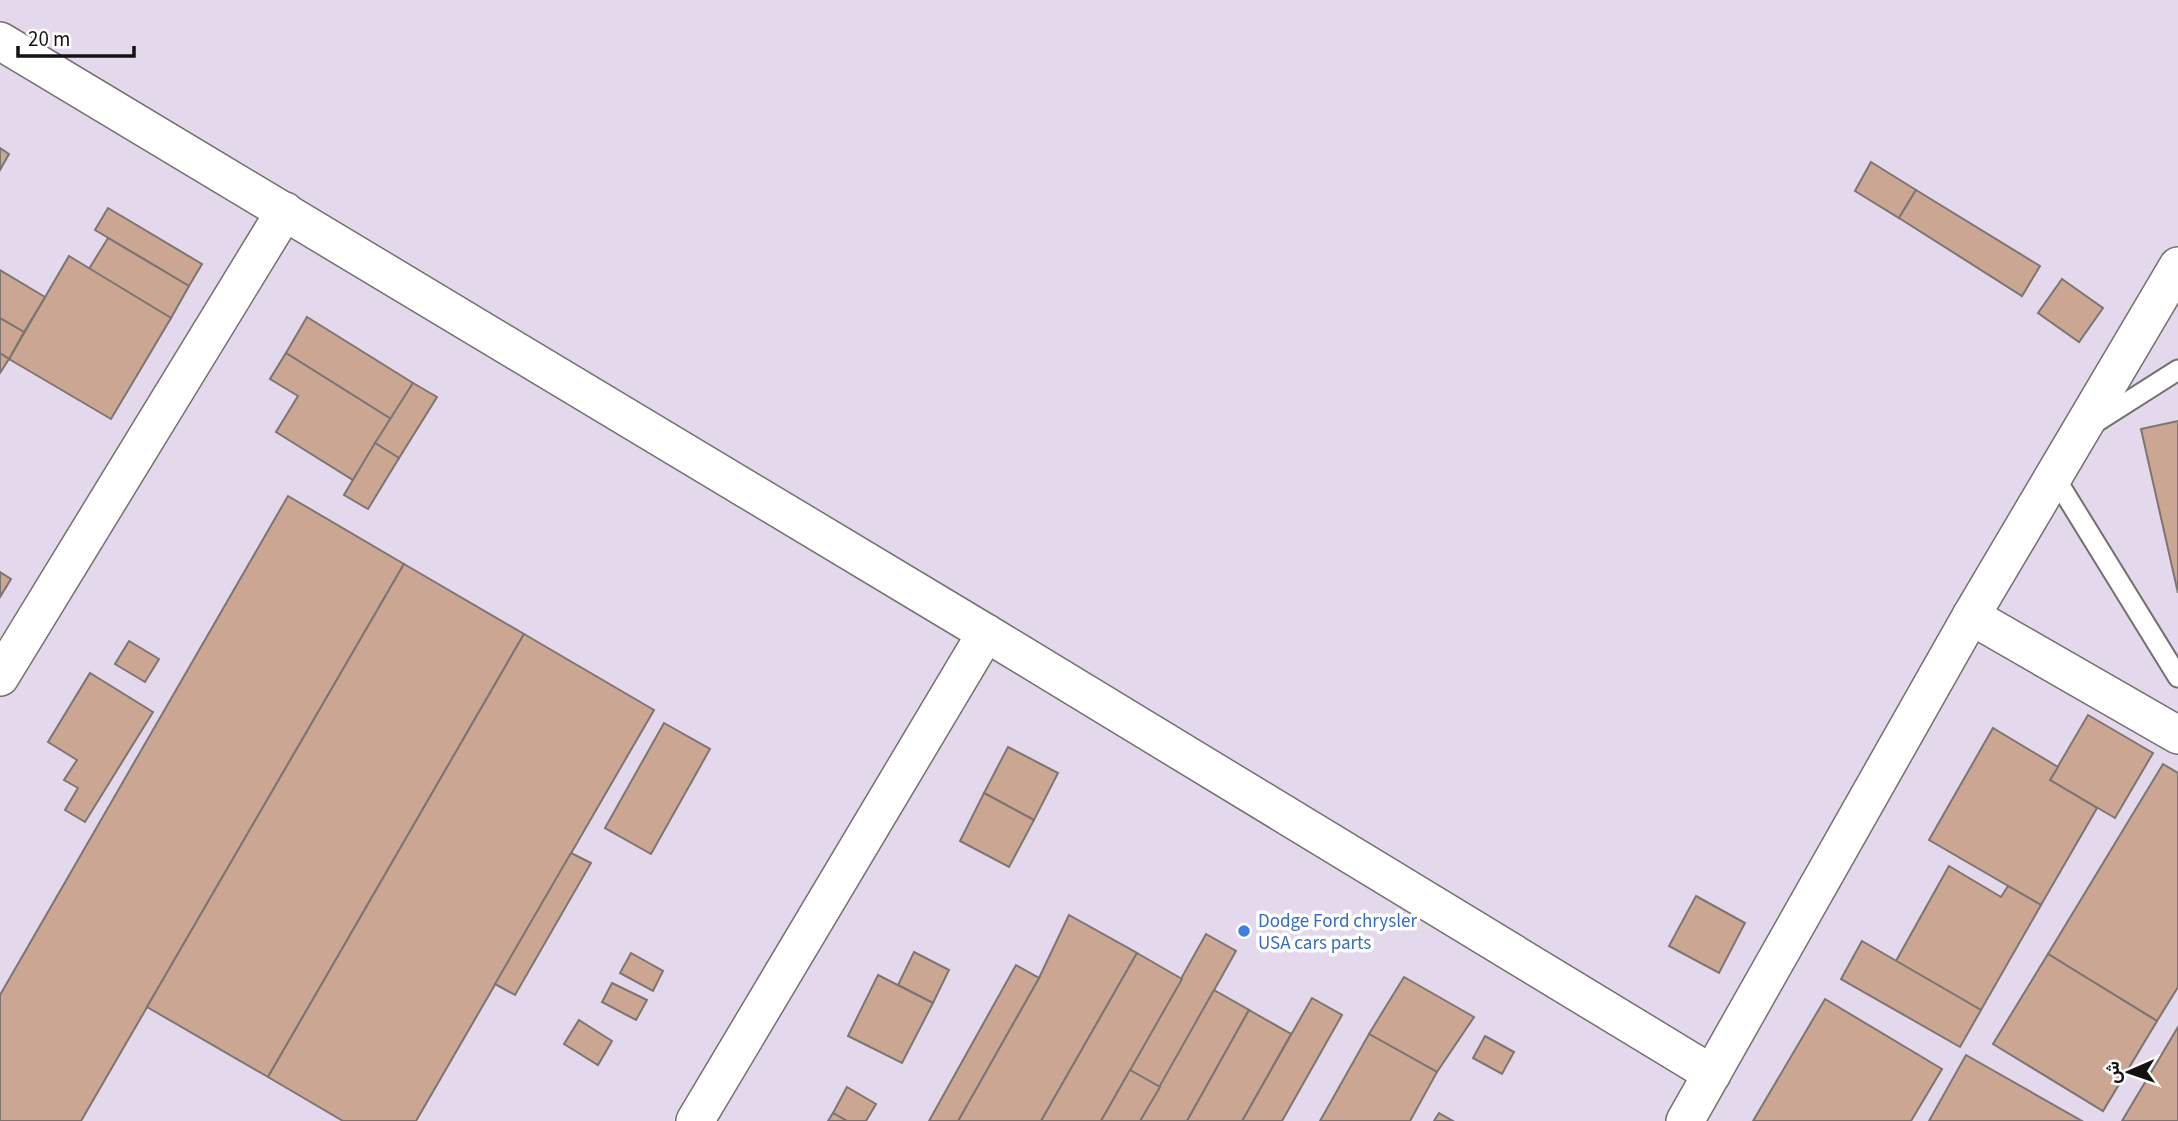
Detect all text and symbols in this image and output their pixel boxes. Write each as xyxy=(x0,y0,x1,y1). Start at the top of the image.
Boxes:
scale bar xyxy=(18,14,133,58)
text: 20 m xyxy=(28,24,70,54)
place label: Dodge Ford chrysler USA cars parts xyxy=(1258,908,1417,957)
marker: Dodge Ford chrysler USA cars parts xyxy=(1236,923,1252,939)
north arrow xyxy=(2094,1037,2164,1107)
text: ش xyxy=(2100,1060,2127,1084)

